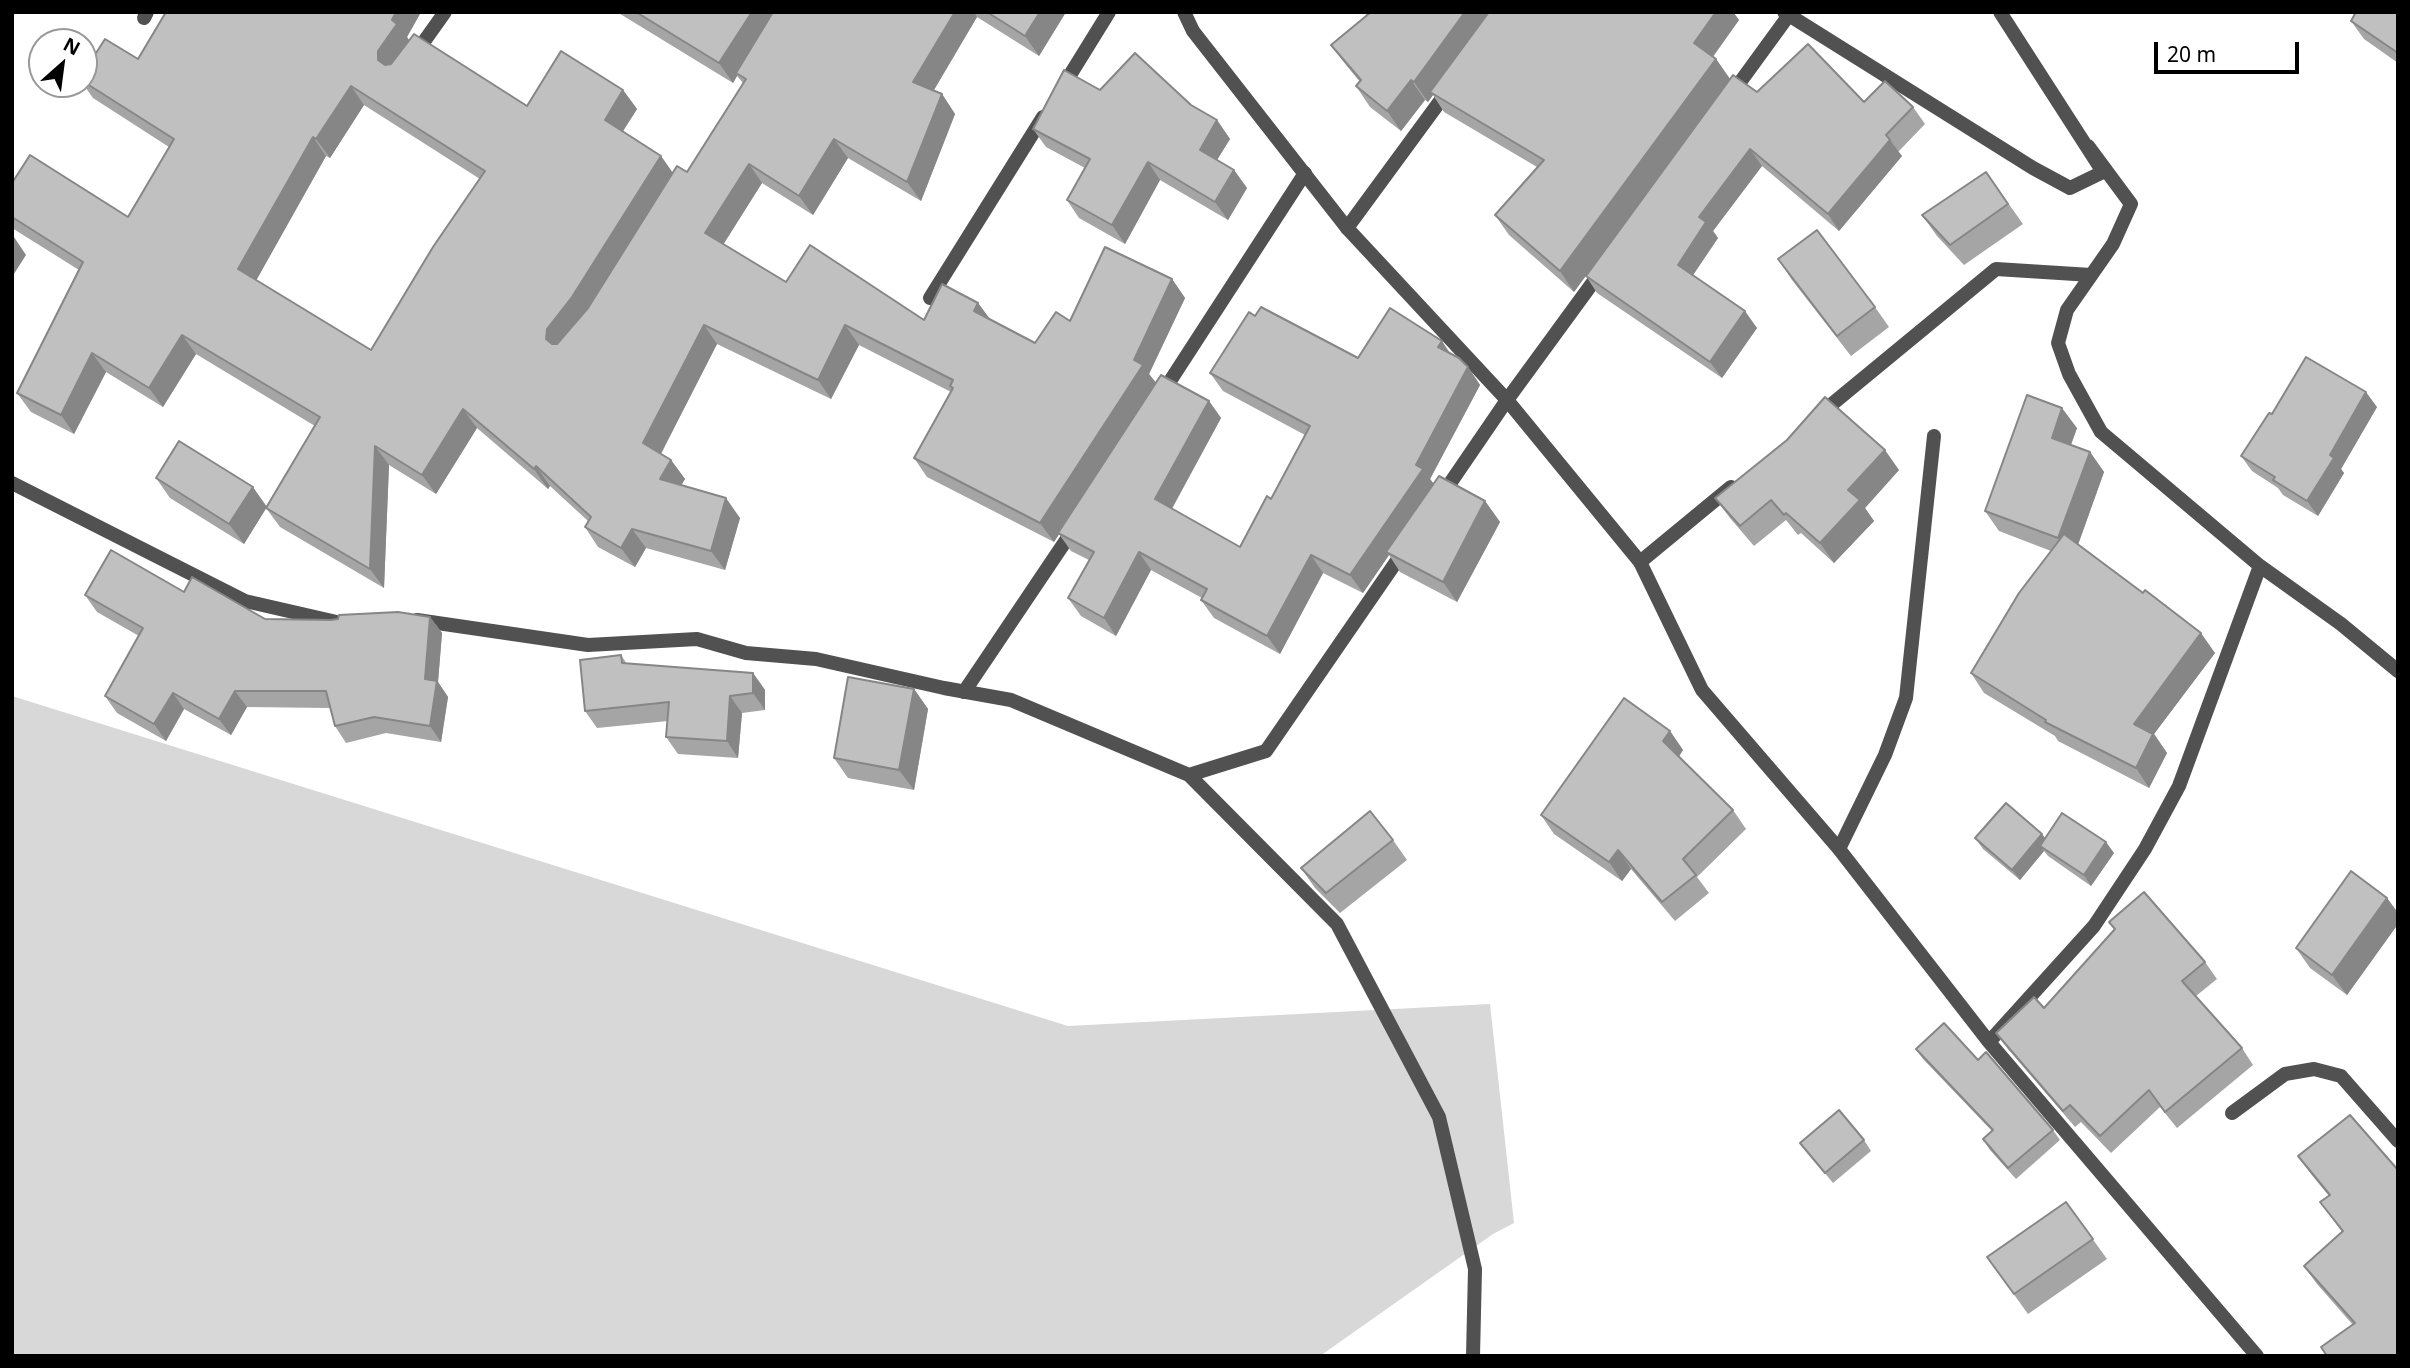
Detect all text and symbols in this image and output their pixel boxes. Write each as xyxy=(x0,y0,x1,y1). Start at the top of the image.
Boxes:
north arrow xyxy=(28,28,98,98)
scale bar xyxy=(2158,28,2303,72)
text: N xyxy=(59,31,85,61)
text: 20 m xyxy=(2167,40,2216,68)

